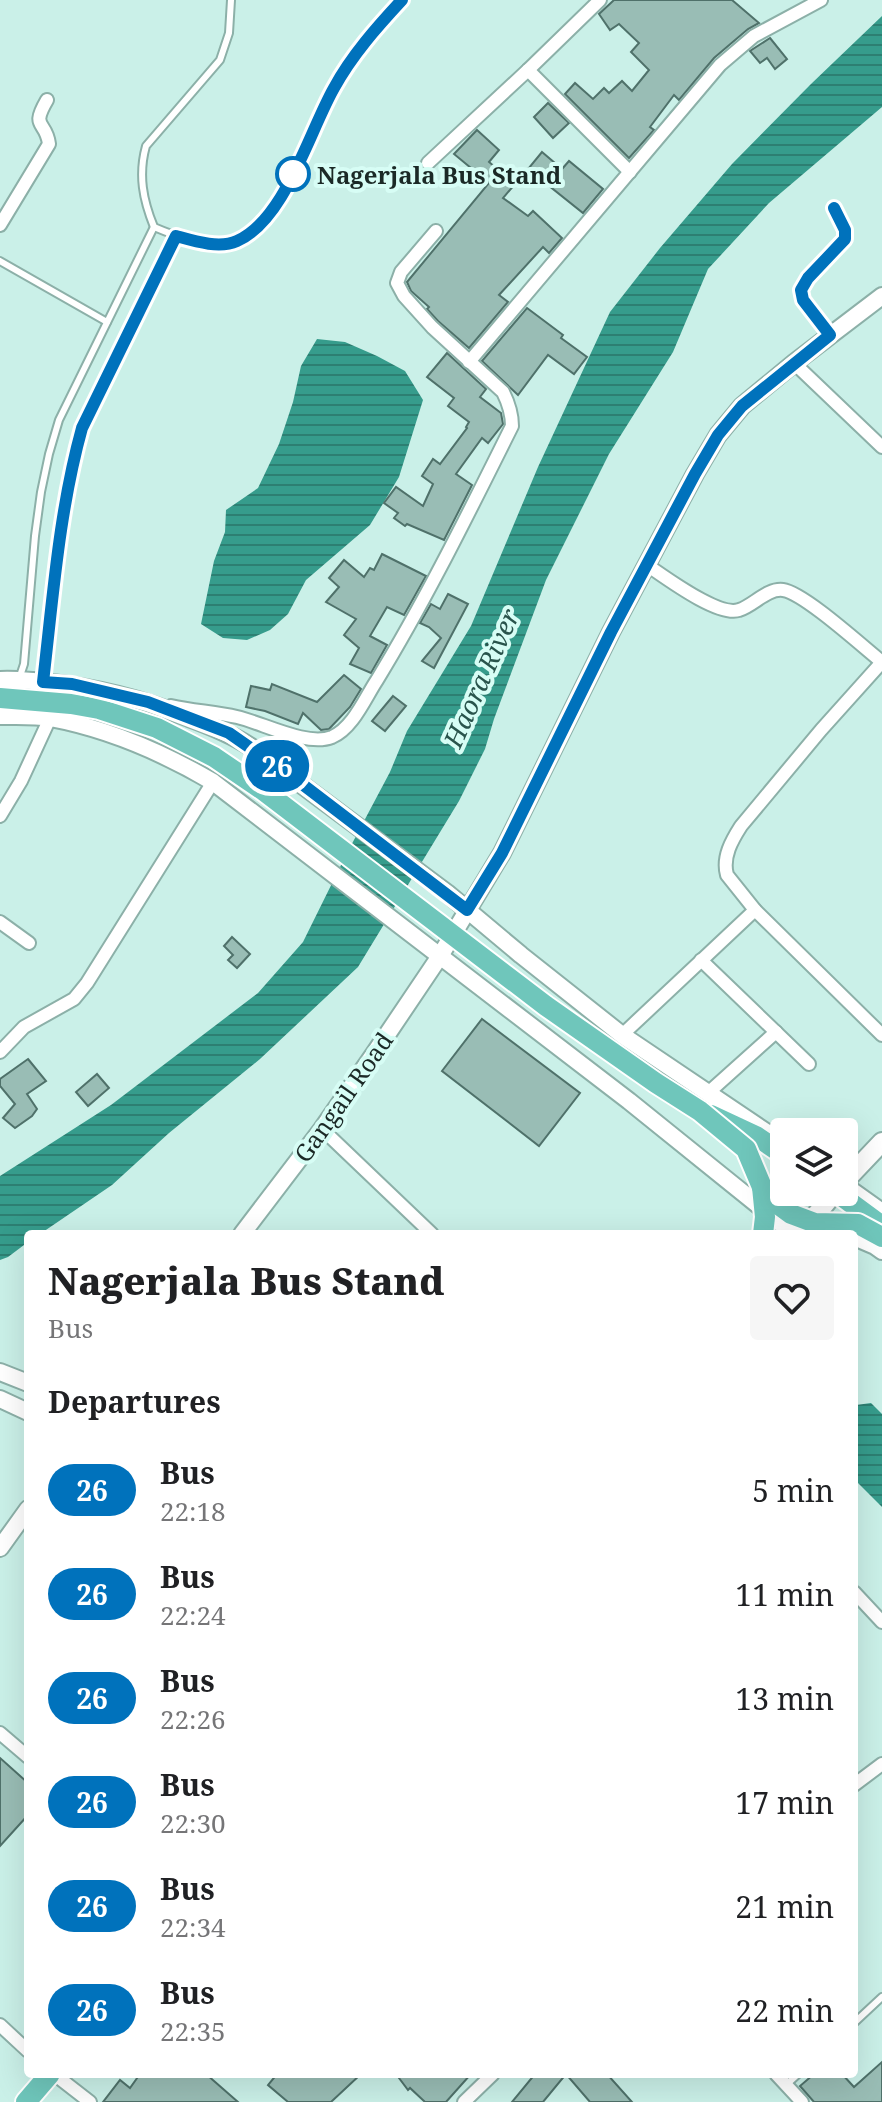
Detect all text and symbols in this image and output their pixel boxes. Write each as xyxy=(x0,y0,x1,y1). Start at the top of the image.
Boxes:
marker: Nagerjala Bus Stand xyxy=(276,157,310,191)
place label: Nagerjala Bus Stand xyxy=(317,158,562,191)
water label: Haora River xyxy=(434,602,528,754)
line badge: 26 xyxy=(241,740,313,792)
text: 26 xyxy=(261,747,293,785)
street label: Gangail Road xyxy=(286,1025,400,1169)
map controls xyxy=(770,1118,858,1206)
button: layers xyxy=(770,1118,858,1206)
text: Nagerjala Bus Stand xyxy=(48,1254,445,1306)
button: heart xyxy=(750,1256,834,1340)
text: Bus xyxy=(48,1310,93,1346)
text: Departures xyxy=(48,1381,221,1422)
text: Bus xyxy=(160,1452,215,1493)
text: 5 min xyxy=(752,1470,834,1511)
text: 26 xyxy=(76,1471,108,1509)
text: 22:18 xyxy=(160,1493,226,1529)
text: Bus xyxy=(160,1556,215,1597)
text: 11 min xyxy=(735,1574,834,1615)
text: 26 xyxy=(76,1575,108,1613)
text: 22:24 xyxy=(160,1597,226,1633)
text: Bus xyxy=(160,1660,215,1701)
text: 13 min xyxy=(735,1678,834,1719)
text: 26 xyxy=(76,1679,108,1717)
text: 22:26 xyxy=(160,1701,226,1737)
text: Bus xyxy=(160,1764,215,1805)
text: 17 min xyxy=(735,1782,834,1823)
text: 26 xyxy=(76,1783,108,1821)
text: 22:30 xyxy=(160,1805,226,1841)
text: Bus xyxy=(160,1868,215,1909)
text: 21 min xyxy=(735,1886,834,1927)
text: 26 xyxy=(76,1887,108,1925)
text: 22:34 xyxy=(160,1909,226,1945)
text: Bus xyxy=(160,1972,215,2013)
text: 22 min xyxy=(735,1990,834,2031)
text: 26 xyxy=(76,1991,108,2029)
text: 22:35 xyxy=(160,2013,226,2049)

